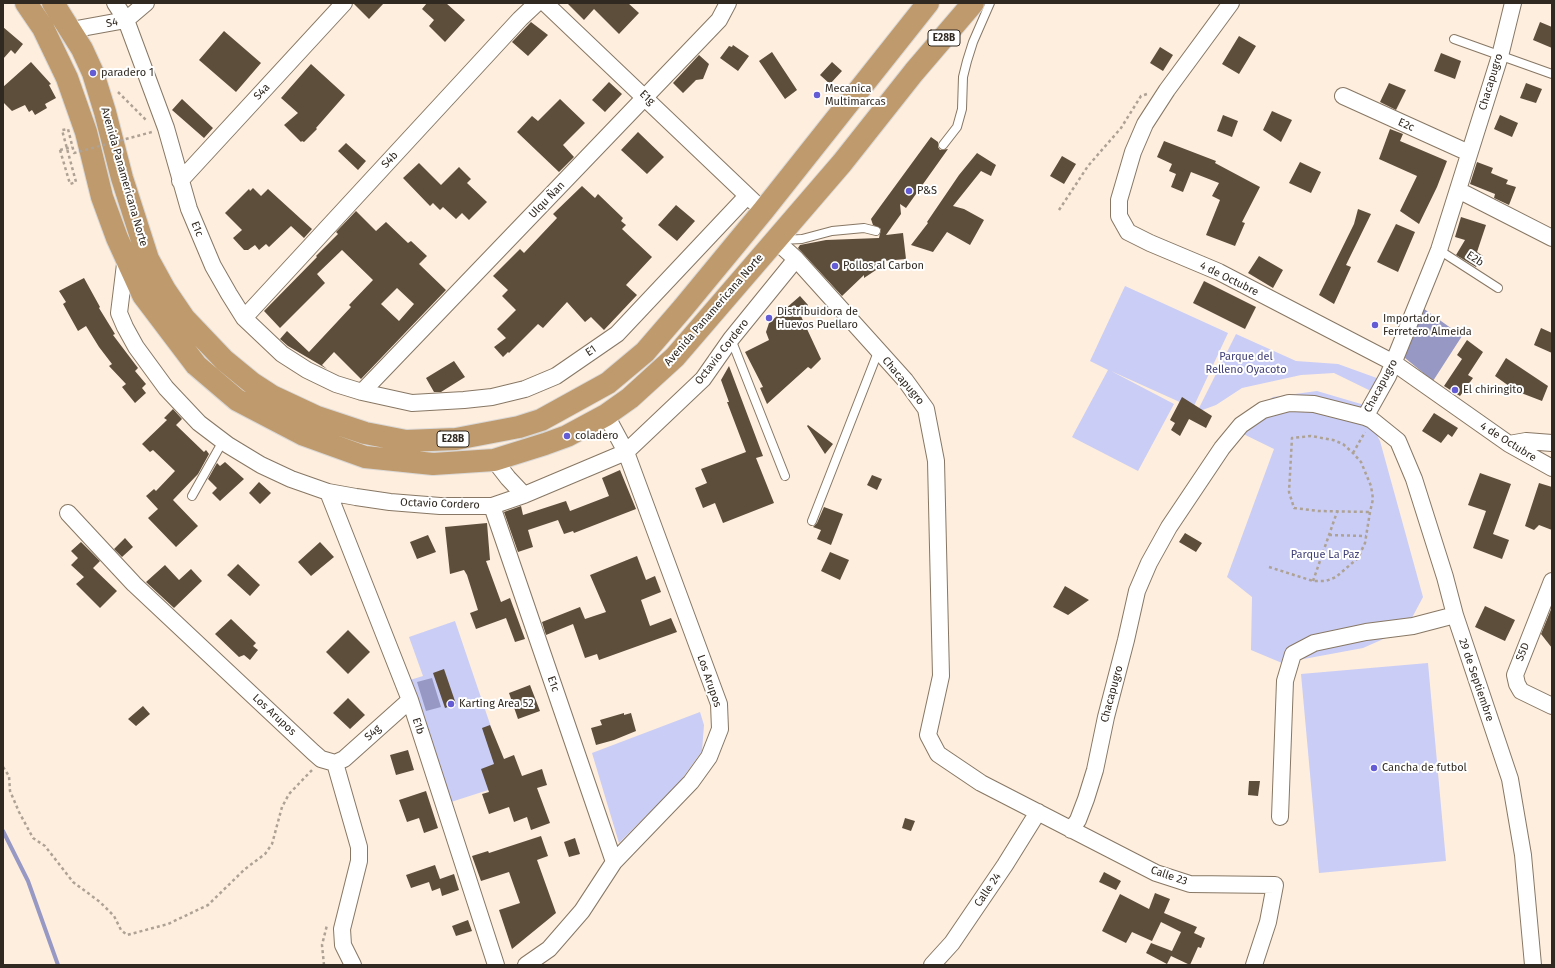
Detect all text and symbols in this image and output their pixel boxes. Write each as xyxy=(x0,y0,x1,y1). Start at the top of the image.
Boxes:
street label: S4 xyxy=(105,15,119,31)
road number: E28B xyxy=(928,30,960,46)
street label: Chacapugro xyxy=(1476,52,1506,112)
place label: paradero 1 xyxy=(101,66,154,80)
marker: paradero 1 xyxy=(88,68,98,78)
street label: S4a xyxy=(251,81,273,103)
place label: Mecanica Multimarcas xyxy=(825,82,886,108)
street label: E1g xyxy=(637,88,657,108)
marker: Mecanica Multimarcas xyxy=(812,90,822,100)
street label: Avenida Panamericana Norte xyxy=(98,106,150,248)
street label: E2c xyxy=(1396,116,1416,134)
street label: S4b xyxy=(379,149,401,171)
street label: Ulqu Ñan xyxy=(526,179,568,221)
place label: P&S xyxy=(917,184,937,198)
marker: P&S xyxy=(904,186,914,196)
street label: E1c xyxy=(188,219,206,239)
street label: E2b xyxy=(1464,249,1486,269)
street label: Avenida Panamericana Norte xyxy=(662,251,766,369)
place label: Pollos al Carbon xyxy=(843,259,924,273)
street label: 4 de Octubre xyxy=(1197,259,1261,299)
marker: Pollos al Carbon xyxy=(830,261,840,271)
place label: Distribuidora de Huevos Puellaro xyxy=(777,305,858,331)
place label: Importador Ferretero Almeida xyxy=(1383,312,1472,338)
marker: Distribuidora de Huevos Puellaro xyxy=(764,313,774,323)
street label: Octavio Cordero xyxy=(692,317,752,387)
marker: Importador Ferretero Almeida xyxy=(1370,320,1380,330)
street label: E1 xyxy=(583,343,599,359)
park label: Parque del Relleno Oyacoto xyxy=(1205,350,1287,376)
street label: Chacapugro xyxy=(879,354,927,408)
street label: Chacapugro xyxy=(1361,357,1401,415)
place label: El chiringito xyxy=(1463,383,1523,397)
marker: El chiringito xyxy=(1450,385,1460,395)
street label: 4 de Octubre xyxy=(1477,419,1539,465)
place label: coladero xyxy=(575,429,619,443)
road number: E28B xyxy=(437,431,469,447)
marker: coladero xyxy=(562,431,572,441)
street label: Octavio Cordero xyxy=(400,496,480,512)
park label: Parque La Paz xyxy=(1291,548,1359,562)
street label: 29 de Septiembre xyxy=(1456,637,1496,723)
street label: S5D xyxy=(1513,641,1533,663)
street label: Los Arupos xyxy=(694,653,724,709)
street label: Chacapugro xyxy=(1098,664,1126,724)
street label: E1c xyxy=(544,674,562,694)
street label: Los Arupos xyxy=(249,692,299,738)
place label: Karting Area 52 xyxy=(459,697,534,711)
marker: Karting Area 52 xyxy=(446,699,456,709)
street label: E1b xyxy=(409,716,427,736)
street label: S4g xyxy=(362,722,384,744)
place label: Cancha de futbol xyxy=(1382,761,1467,775)
marker: Cancha de futbol xyxy=(1369,763,1379,773)
street label: Calle 23 xyxy=(1149,864,1189,888)
street label: Calle 24 xyxy=(972,870,1004,910)

